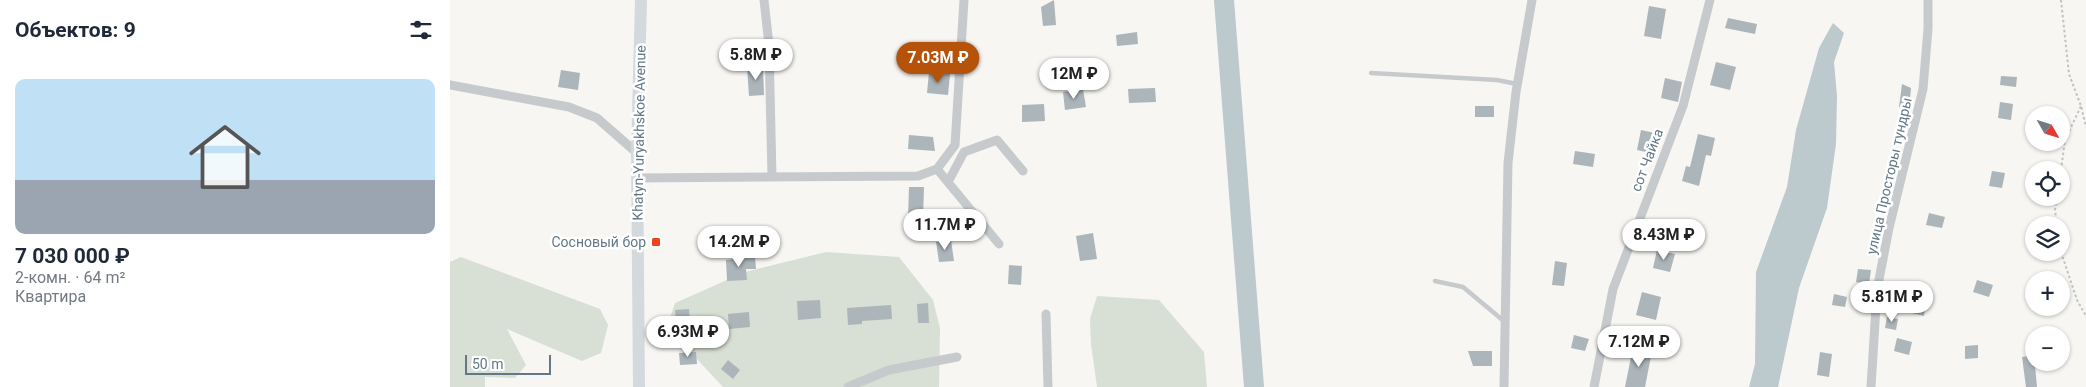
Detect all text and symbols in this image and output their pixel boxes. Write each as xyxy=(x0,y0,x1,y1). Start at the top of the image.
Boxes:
icon: filters xyxy=(407,16,435,44)
text: Объектов: 9 xyxy=(15,18,136,42)
pin: 5.8M ₽ xyxy=(715,38,797,81)
pin: 7.03M ₽ xyxy=(892,42,984,84)
street label: Khatyn-Yuryakhskoe Avenue xyxy=(629,45,649,221)
text: 5.8M ₽ xyxy=(730,45,782,64)
text: 7.03M ₽ xyxy=(907,48,969,67)
pin: 12M ₽ xyxy=(1039,58,1109,100)
text: 12M ₽ xyxy=(1050,64,1098,83)
street label: улица Просторы тундры xyxy=(1863,96,1915,256)
north arrow xyxy=(2025,106,2070,151)
map controls xyxy=(2025,106,2070,371)
icon: home xyxy=(180,112,270,202)
street label: сот Чайка xyxy=(1628,126,1666,194)
button: locate xyxy=(2025,161,2070,206)
pin: 11.7M ₽ xyxy=(899,208,991,251)
text: 11.7M ₽ xyxy=(914,215,976,234)
button: layers xyxy=(2025,216,2070,261)
pin: 8.43M ₽ xyxy=(1618,218,1710,261)
text: 8.43M ₽ xyxy=(1633,225,1695,244)
pin: 14.2M ₽ xyxy=(693,226,785,268)
text: 14.2M ₽ xyxy=(708,232,770,251)
place label: Сосновый бор xyxy=(552,234,646,250)
marker: Сосновый бор xyxy=(650,236,662,248)
text: 7 030 000 ₽ xyxy=(15,244,130,268)
text: 2-комн. · 64 m² xyxy=(15,268,125,287)
button: + xyxy=(2025,271,2070,316)
pin: 5.81M ₽ xyxy=(1846,280,1938,323)
text: Квартира xyxy=(15,287,86,306)
text: 5.81M ₽ xyxy=(1861,287,1923,306)
pin: 6.93M ₽ xyxy=(642,316,734,358)
text: 6.93M ₽ xyxy=(657,322,719,341)
pin: 7.12M ₽ xyxy=(1593,326,1685,368)
button: − xyxy=(2025,326,2070,371)
text: 7.12M ₽ xyxy=(1608,332,1670,351)
scale bar xyxy=(465,352,551,375)
text: 50 m xyxy=(472,356,504,372)

